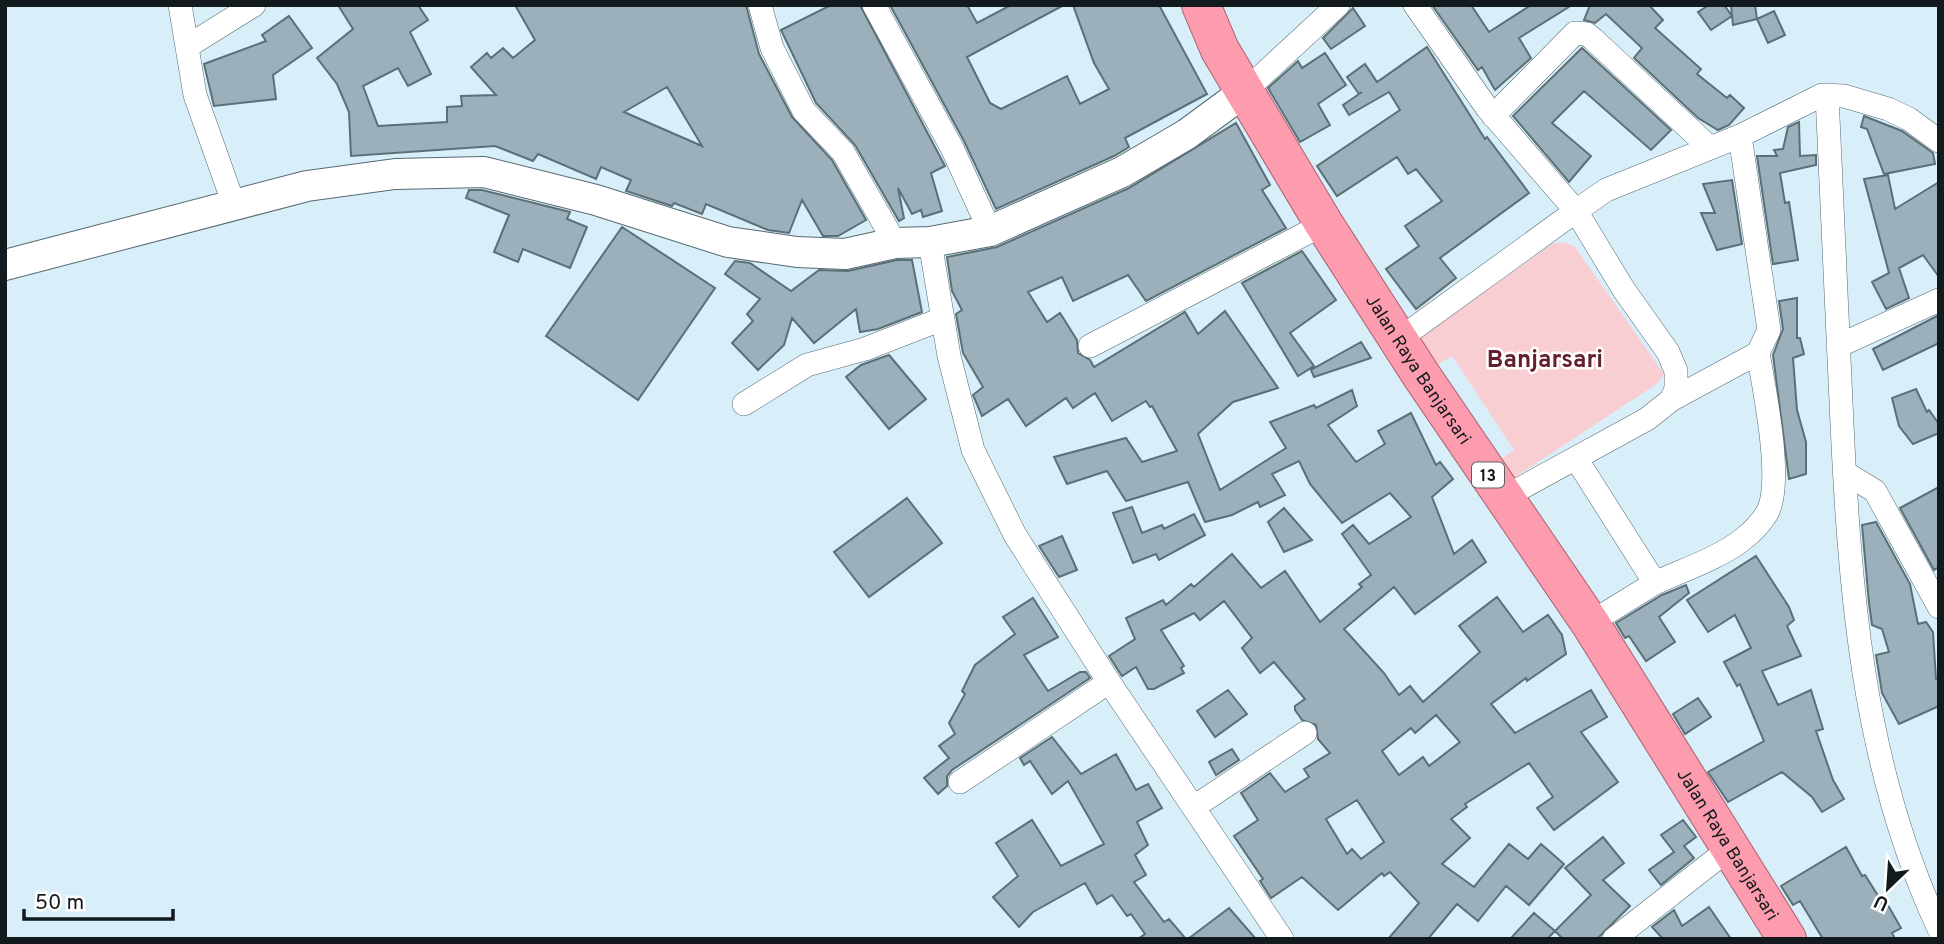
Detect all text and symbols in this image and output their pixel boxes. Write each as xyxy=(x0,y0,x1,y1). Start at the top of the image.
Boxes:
street label: Jalan Raya Banjarsari xyxy=(1359,291,1475,450)
district label: Banjarsari xyxy=(1487,346,1603,376)
road number: 13 xyxy=(1472,462,1504,488)
street label: Jalan Raya Banjarsari xyxy=(1671,765,1783,926)
north arrow xyxy=(1853,853,1923,923)
scale bar xyxy=(24,878,173,922)
text: U xyxy=(1870,888,1893,915)
text: 50 m xyxy=(35,890,84,917)

